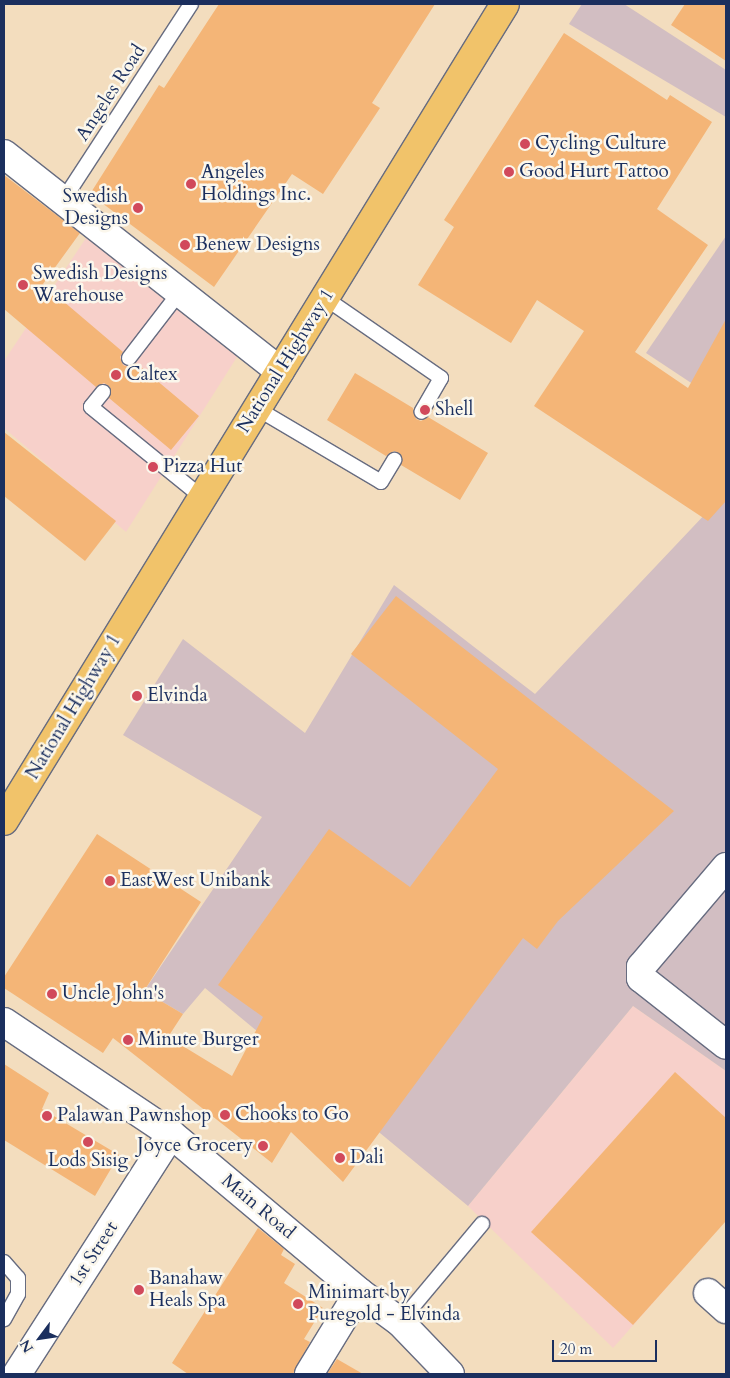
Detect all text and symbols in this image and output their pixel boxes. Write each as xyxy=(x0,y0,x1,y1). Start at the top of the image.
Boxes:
street label: Angeles Road xyxy=(71,41,151,145)
place label: Cycling Culture xyxy=(535,133,667,155)
marker: Cycling Culture xyxy=(519,138,531,150)
place label: Good Hurt Tattoo xyxy=(519,161,669,183)
place label: Angeles Holdings Inc. xyxy=(201,162,311,206)
marker: Good Hurt Tattoo xyxy=(503,166,515,178)
marker: Angeles Holdings Inc. xyxy=(185,178,197,190)
place label: Swedish Designs xyxy=(62,186,128,230)
marker: Swedish Designs xyxy=(132,202,144,214)
place label: Benew Designs xyxy=(195,234,320,256)
marker: Benew Designs xyxy=(179,239,191,251)
place label: Swedish Designs Warehouse xyxy=(33,263,167,307)
marker: Swedish Designs Warehouse xyxy=(17,279,29,291)
street label: National Highway 1 xyxy=(232,285,340,437)
place label: Caltex xyxy=(126,364,178,386)
marker: Caltex xyxy=(110,369,122,381)
place label: Shell xyxy=(435,399,473,421)
marker: Shell xyxy=(419,404,431,416)
place label: Pizza Hut xyxy=(163,456,242,478)
marker: Pizza Hut xyxy=(147,461,159,473)
street label: National Highway 1 xyxy=(22,630,126,784)
place label: Elvinda xyxy=(147,685,208,707)
marker: Elvinda xyxy=(131,690,143,702)
place label: EastWest Unibank xyxy=(120,870,270,892)
marker: EastWest Unibank xyxy=(104,875,116,887)
place label: Uncle John's xyxy=(62,983,164,1005)
marker: Uncle John's xyxy=(46,988,58,1000)
place label: Minute Burger xyxy=(138,1029,259,1051)
marker: Minute Burger xyxy=(122,1034,134,1046)
place label: Chooks to Go xyxy=(235,1104,349,1126)
place label: Palawan Pawnshop xyxy=(57,1105,211,1127)
marker: Chooks to Go xyxy=(219,1109,231,1121)
marker: Palawan Pawnshop xyxy=(41,1110,53,1122)
place label: Joyce Grocery xyxy=(137,1135,253,1157)
marker: Lods Sisig xyxy=(82,1136,94,1148)
marker: Joyce Grocery xyxy=(257,1140,269,1152)
place label: Dali xyxy=(350,1147,384,1169)
place label: Lods Sisig xyxy=(48,1150,128,1172)
marker: Dali xyxy=(334,1152,346,1164)
street label: Main Road xyxy=(217,1170,299,1244)
street label: 1st Street xyxy=(65,1217,123,1291)
place label: Banahaw Heals Spa xyxy=(149,1268,226,1312)
place label: Minimart by Puregold - Elvinda xyxy=(308,1282,460,1326)
marker: Banahaw Heals Spa xyxy=(133,1284,145,1296)
marker: Minimart by Puregold - Elvinda xyxy=(292,1298,304,1310)
north arrow xyxy=(15,1313,65,1363)
scale bar xyxy=(555,1330,660,1362)
text: N xyxy=(15,1336,38,1356)
text: 20 m xyxy=(560,1339,592,1359)

